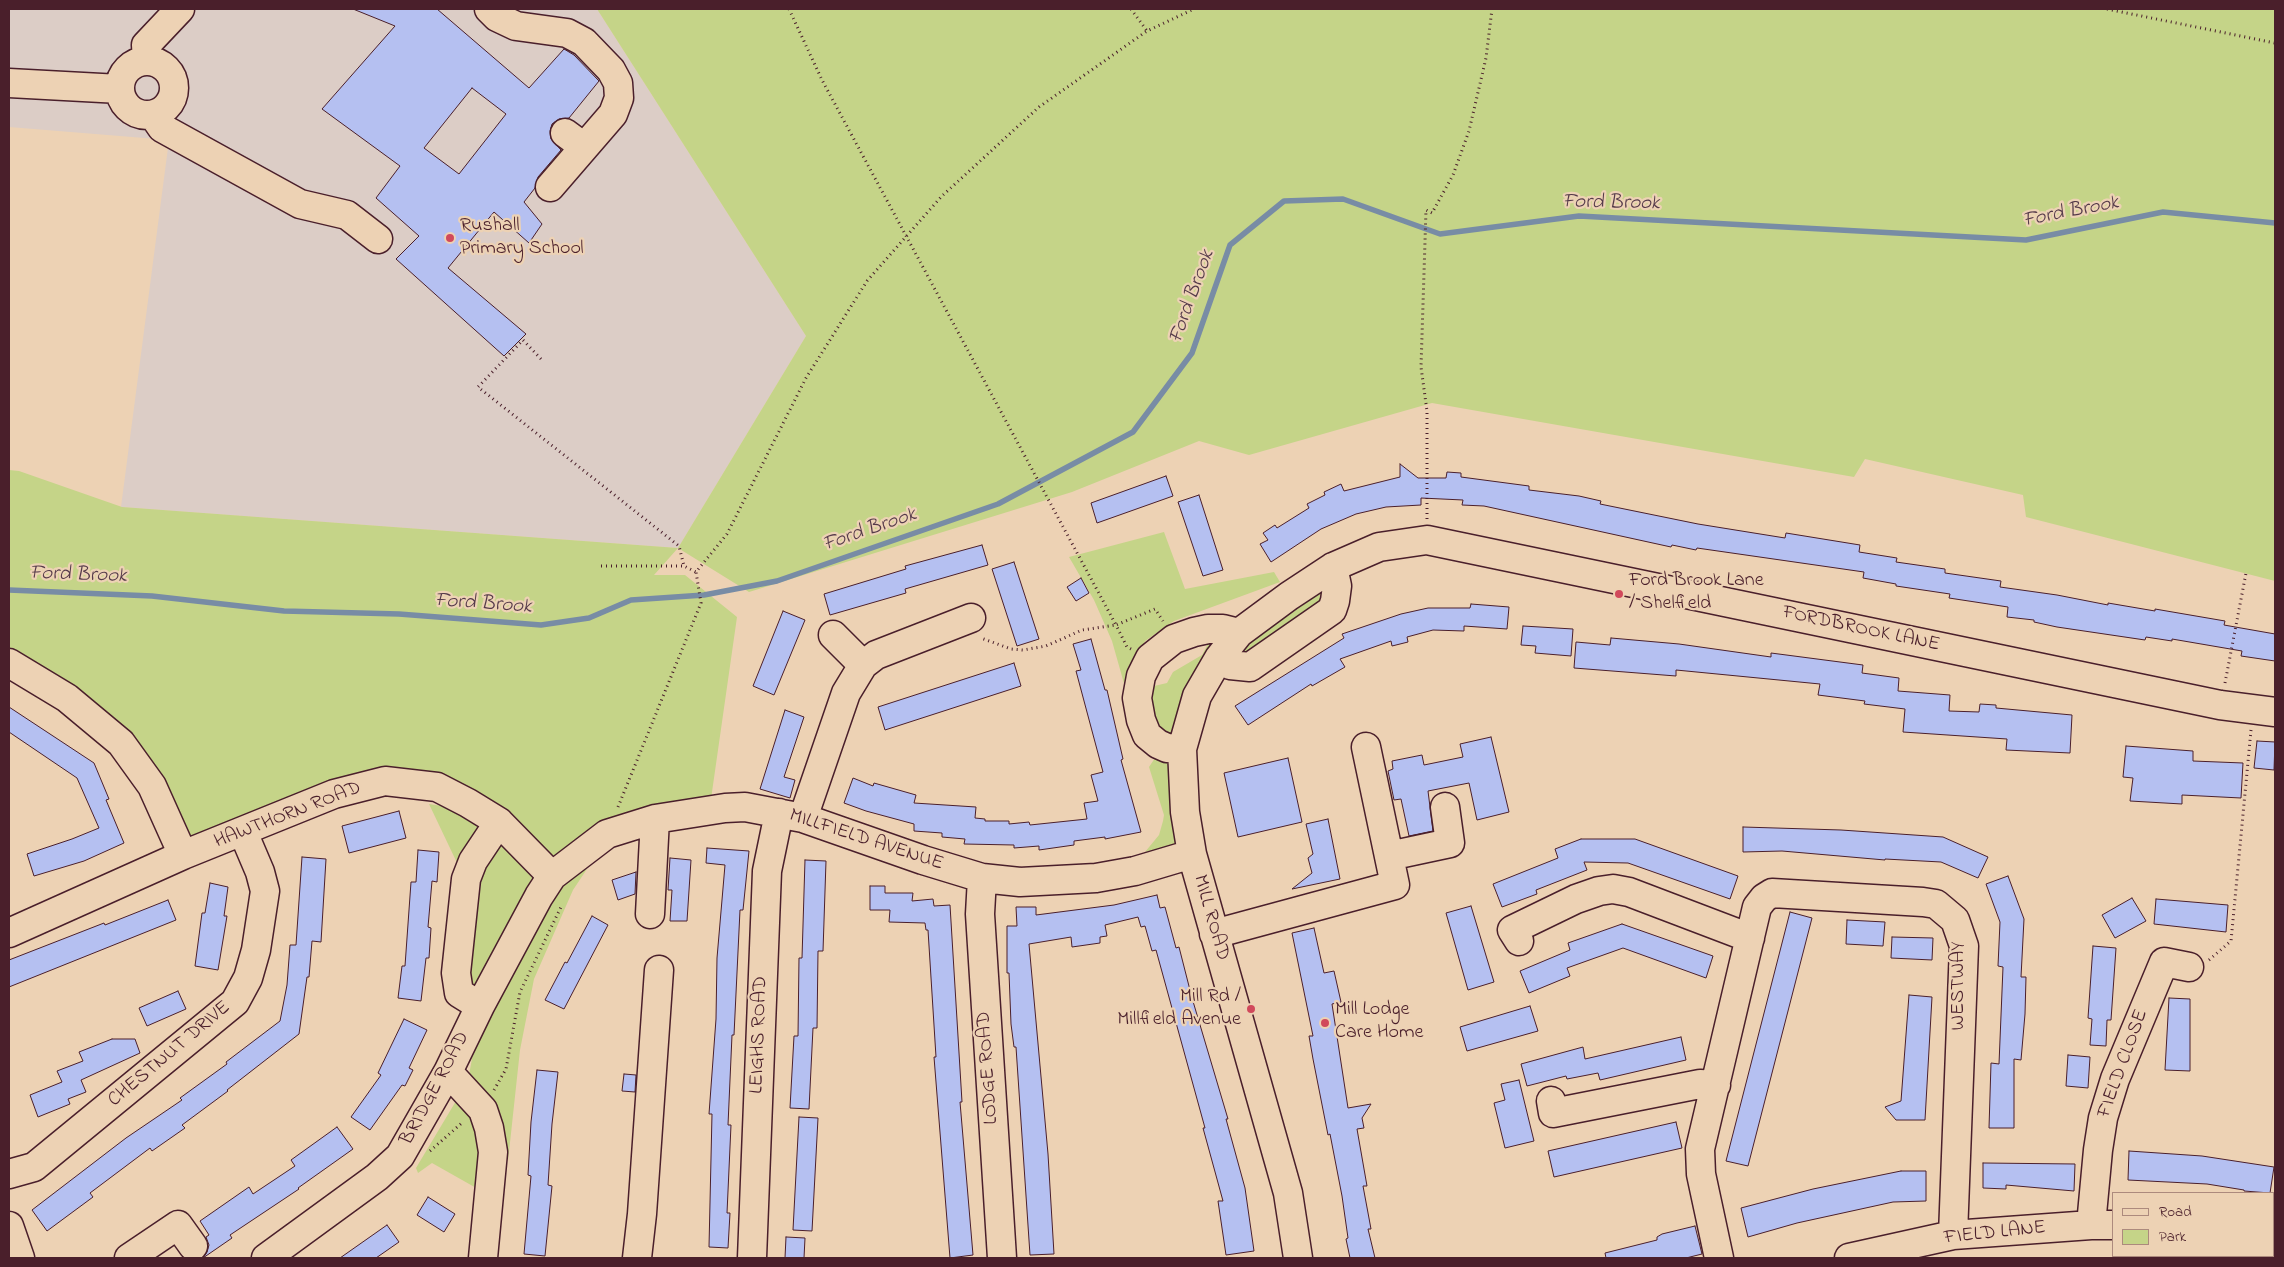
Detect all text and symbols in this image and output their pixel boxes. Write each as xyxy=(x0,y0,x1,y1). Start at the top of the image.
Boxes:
water label: Ford Brook xyxy=(1562,191,1660,217)
water label: Ford Brook xyxy=(2021,191,2121,235)
place label: Rushall Primary School xyxy=(460,215,584,262)
marker: Rushall Primary School xyxy=(444,232,456,244)
water label: Ford Brook xyxy=(1165,247,1221,347)
water label: Ford Brook xyxy=(820,503,920,559)
water label: Ford Brook xyxy=(29,562,127,590)
place label: Ford Brook Lane / Shelfield xyxy=(1629,570,1764,617)
marker: Ford Brook Lane / Shelfield xyxy=(1613,588,1625,600)
water label: Ford Brook xyxy=(434,589,532,621)
street label: FORDBROOK LANE xyxy=(1780,602,1942,658)
street label: HAWTHORN ROAD xyxy=(211,777,365,855)
street label: MILLFIELD AVENUE xyxy=(786,805,946,877)
street label: MILL ROAD xyxy=(1186,872,1234,964)
street label: WESTWAY xyxy=(1948,942,1972,1030)
street label: LEIGHS ROAD xyxy=(746,976,774,1094)
place label: Mill Rd / Millfield Avenue xyxy=(1117,986,1241,1033)
street label: CHESTNUT DRIVE xyxy=(104,997,236,1113)
place label: Mill Lodge Care Home xyxy=(1335,999,1423,1046)
marker: Mill Rd / Millfield Avenue xyxy=(1245,1003,1257,1015)
street label: FIELD CLOSE xyxy=(2093,1007,2155,1121)
street label: LODGE ROAD xyxy=(973,1011,1005,1125)
marker: Mill Lodge Care Home xyxy=(1319,1017,1331,1029)
street label: BRIDGE ROAD xyxy=(396,1028,476,1150)
legend xyxy=(2112,1192,2274,1257)
text: Road xyxy=(2159,1201,2192,1223)
street label: FIELD LANE xyxy=(1943,1217,2047,1251)
text: Park xyxy=(2159,1226,2186,1248)

